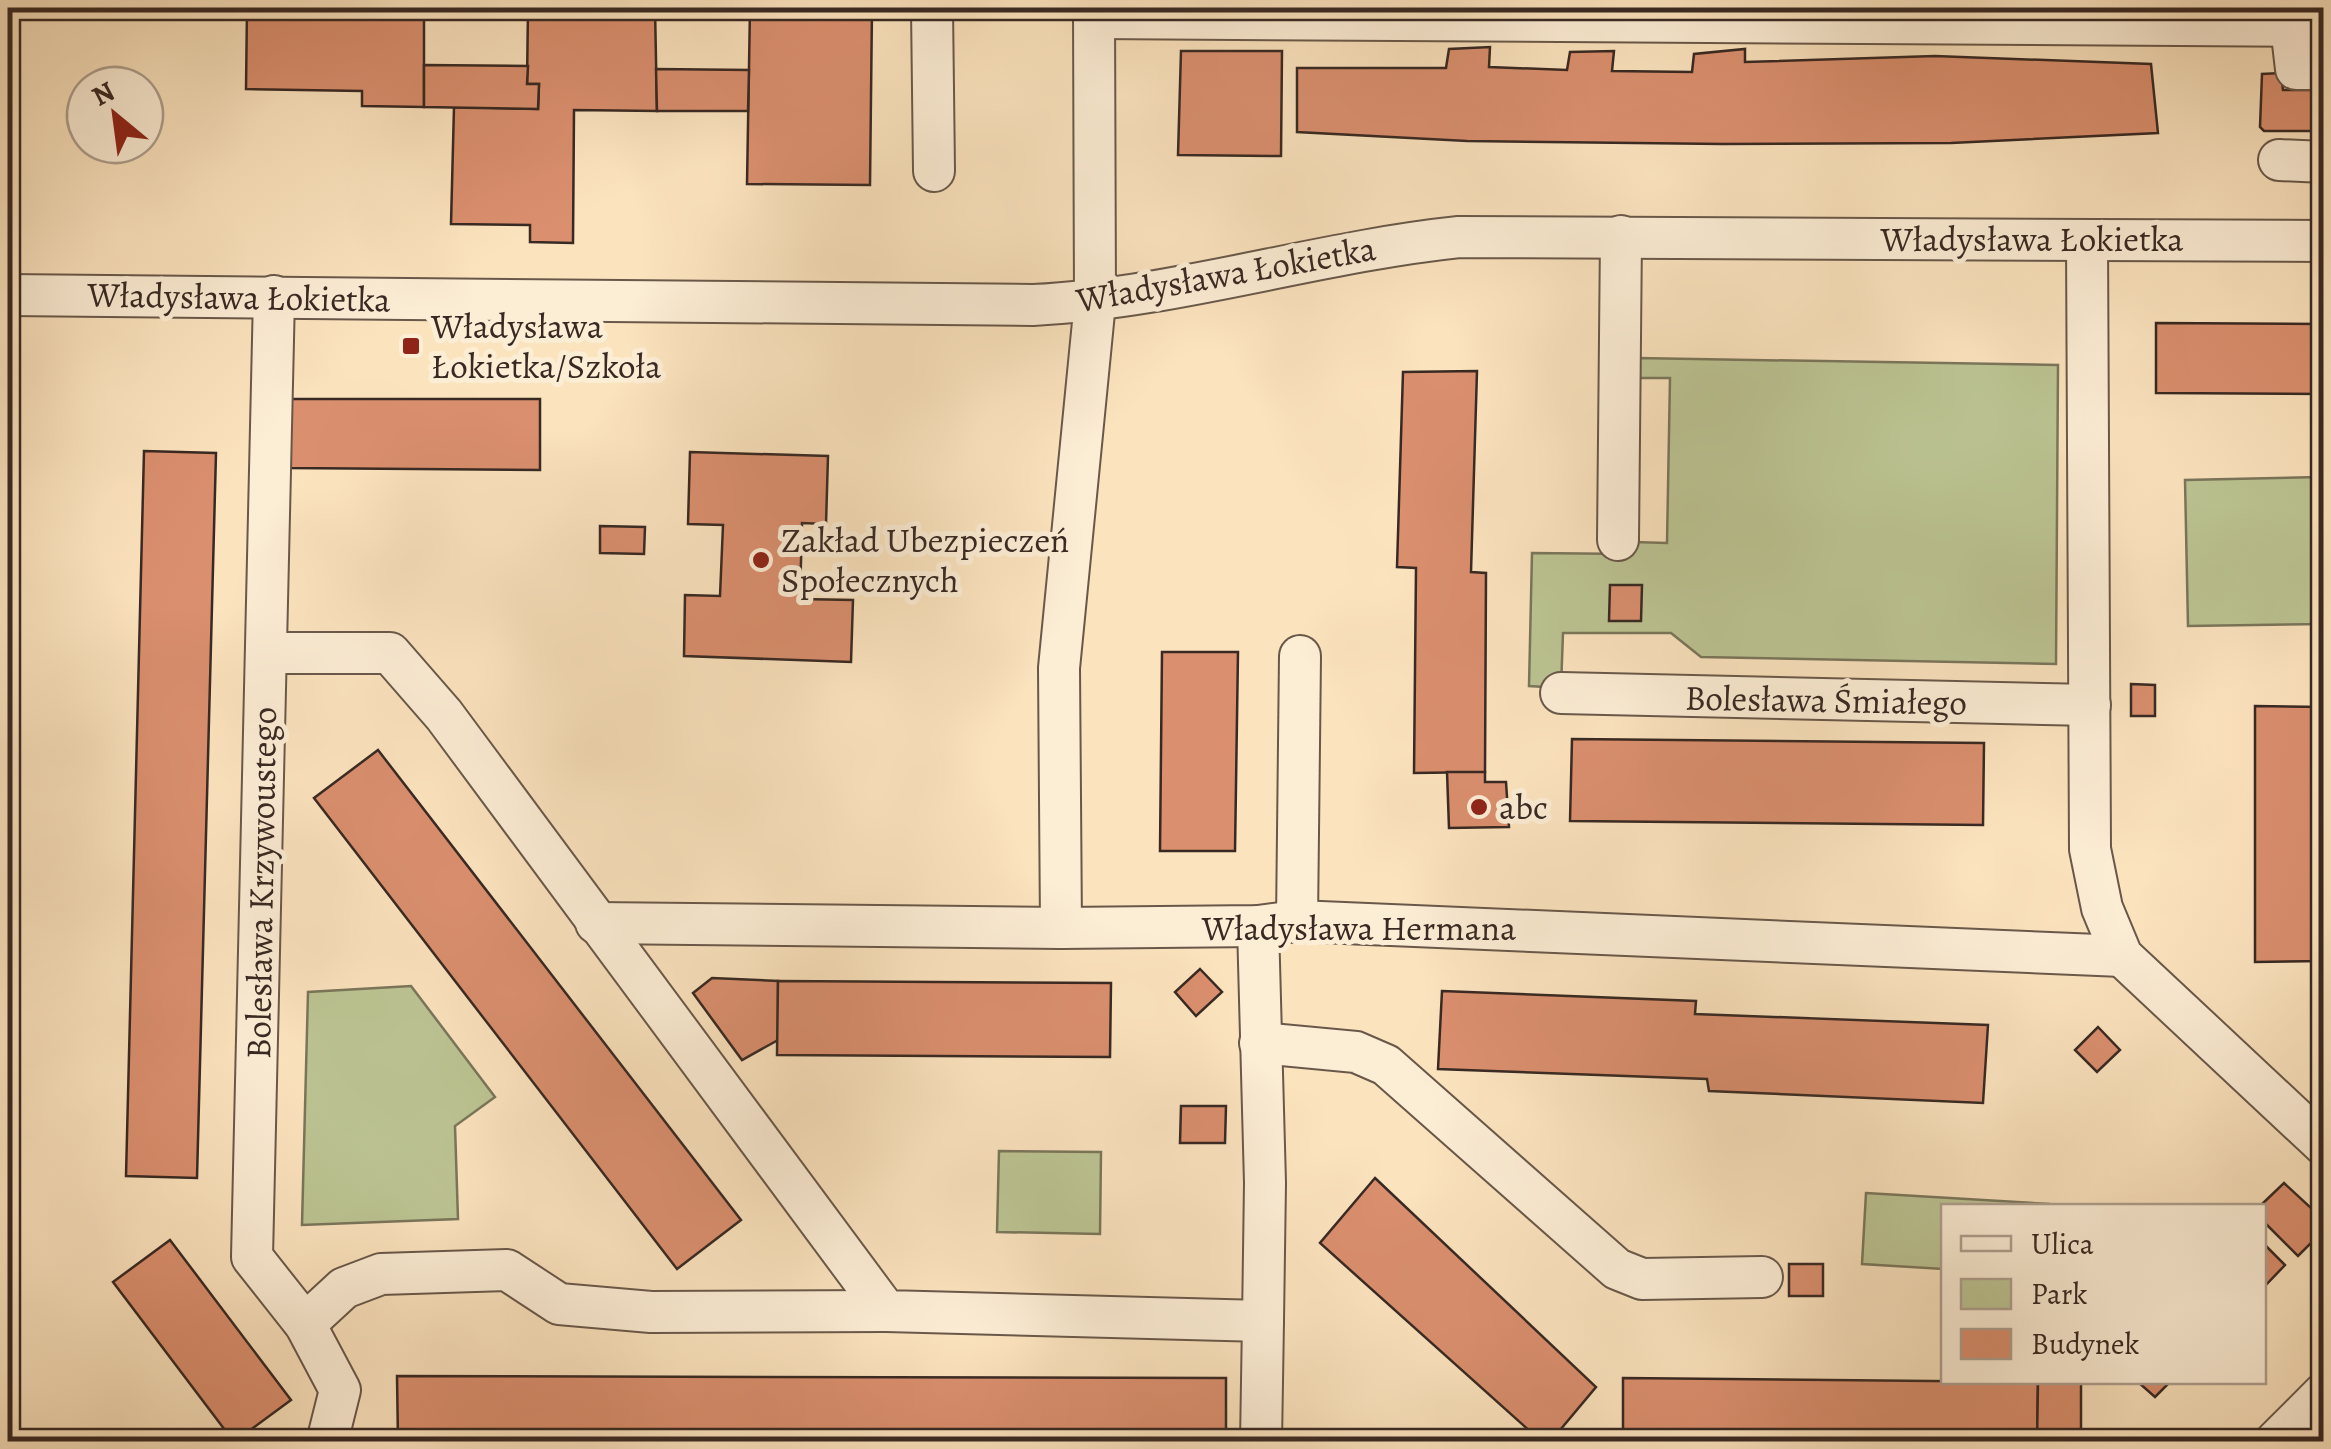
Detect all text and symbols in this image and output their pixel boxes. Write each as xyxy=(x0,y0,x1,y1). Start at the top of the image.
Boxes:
north arrow xyxy=(65,65,165,165)
text: N xyxy=(85,72,121,116)
street label: Władysława Łokietka xyxy=(1879,215,2184,263)
street label: Władysława Łokietka xyxy=(1072,224,1380,324)
street label: Władysława Łokietka xyxy=(86,270,392,324)
place label: Władysława Łokietka/Szkoła xyxy=(430,302,662,390)
marker: Władysława Łokietka/Szkoła xyxy=(400,335,422,357)
place label: Zakład Ubezpieczeń Społecznych xyxy=(781,516,1070,604)
marker: Zakład Ubezpieczeń Społecznych xyxy=(750,549,772,571)
street label: Bolesława Śmiałego xyxy=(1685,674,1967,726)
street label: Bolesława Krzywoustego xyxy=(234,706,288,1060)
place label: abc xyxy=(1499,783,1548,831)
marker: abc xyxy=(1468,796,1490,818)
street label: Władysława Hermana xyxy=(1201,904,1517,952)
legend xyxy=(1941,1204,2266,1384)
text: Ulica xyxy=(2031,1224,2094,1264)
text: Park xyxy=(2031,1274,2087,1314)
text: Budynek xyxy=(2031,1324,2140,1364)

